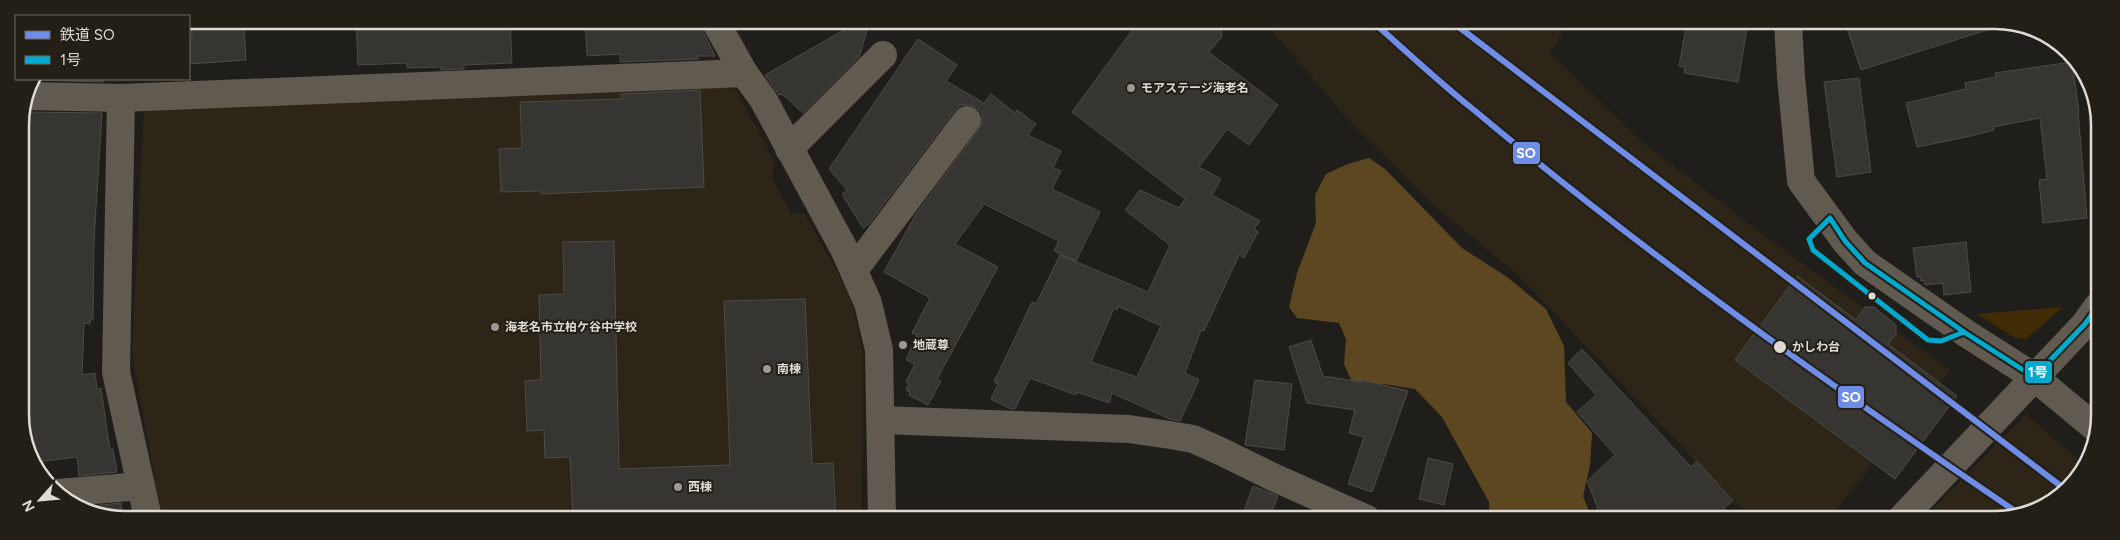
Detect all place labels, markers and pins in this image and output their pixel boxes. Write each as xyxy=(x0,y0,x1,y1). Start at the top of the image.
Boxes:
place label: モアステージ海老名 xyxy=(1141,81,1249,95)
marker: モアステージ海老名 xyxy=(1125,82,1137,94)
unlabelled marker xyxy=(1867,291,1877,301)
place label: 海老名市立柏ケ谷中学校 xyxy=(505,320,637,334)
marker: 海老名市立柏ケ谷中学校 xyxy=(489,321,501,333)
place label: 地蔵尊 xyxy=(913,338,949,352)
marker: 地蔵尊 xyxy=(897,339,909,351)
marker: かしわ台 xyxy=(1772,339,1788,355)
place label: かしわ台 xyxy=(1792,340,1840,354)
place label: 南棟 xyxy=(777,362,801,376)
marker: 南棟 xyxy=(761,363,773,375)
place label: 西棟 xyxy=(688,480,712,494)
marker: 西棟 xyxy=(672,481,684,493)

